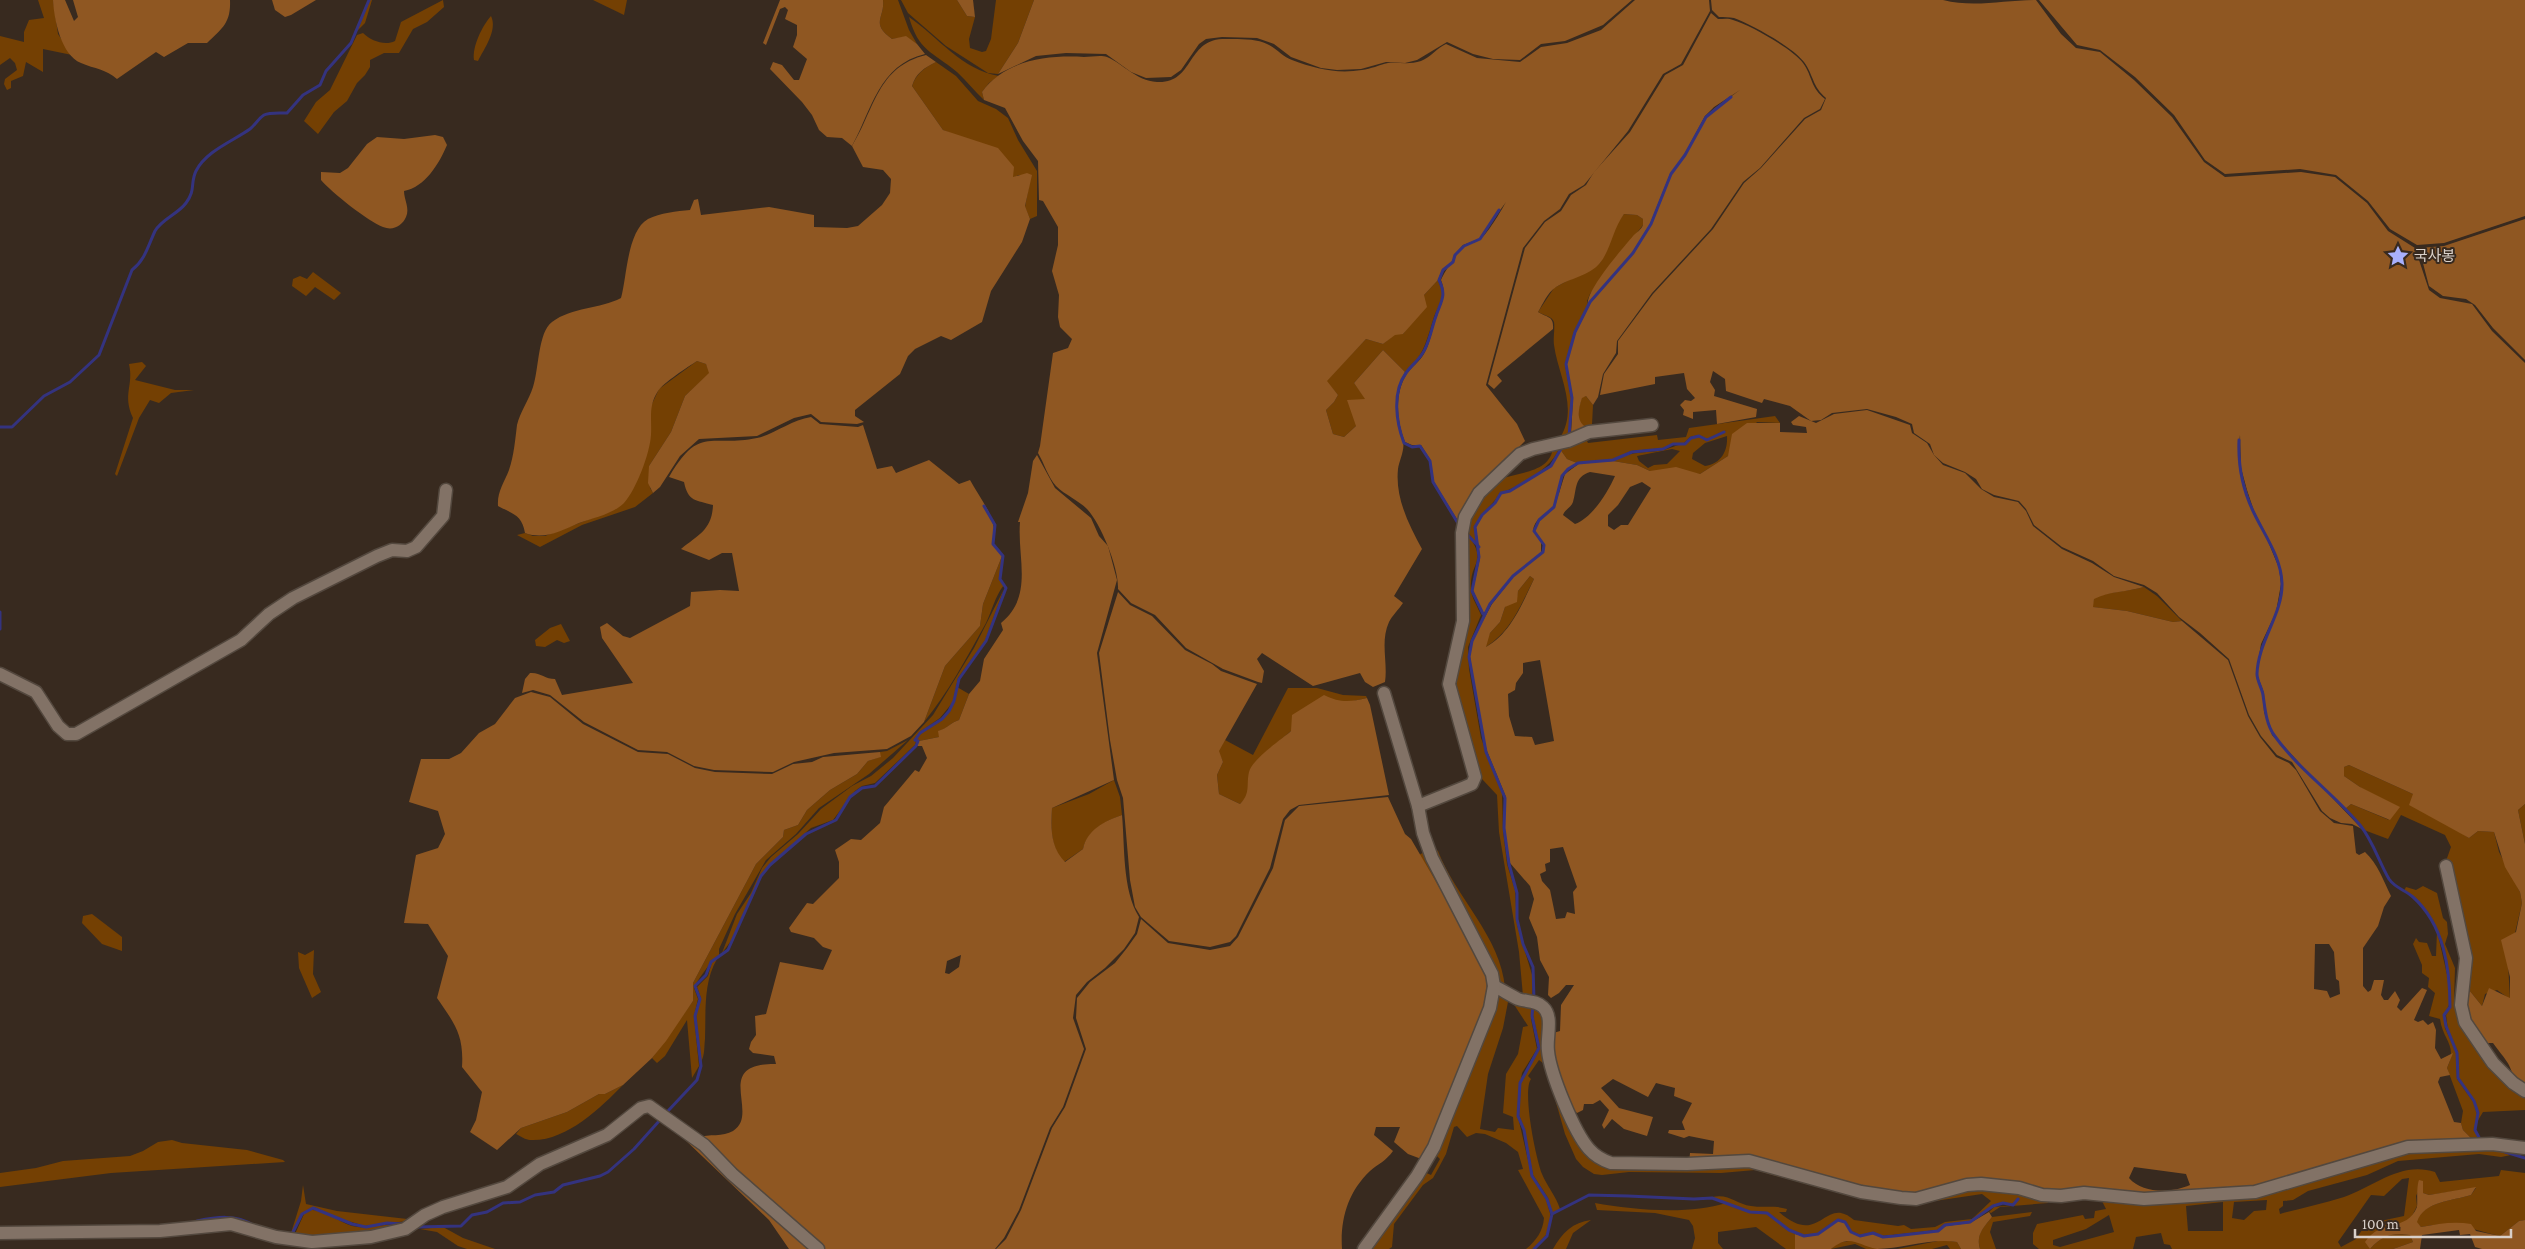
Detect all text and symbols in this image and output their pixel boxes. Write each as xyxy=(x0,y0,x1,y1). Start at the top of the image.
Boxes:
place icon: 국사봉 xyxy=(2385,243,2411,269)
place label: 국사봉 xyxy=(2414,248,2455,264)
scale bar xyxy=(2355,1206,2511,1238)
text: 100 m xyxy=(2362,1216,2399,1232)

